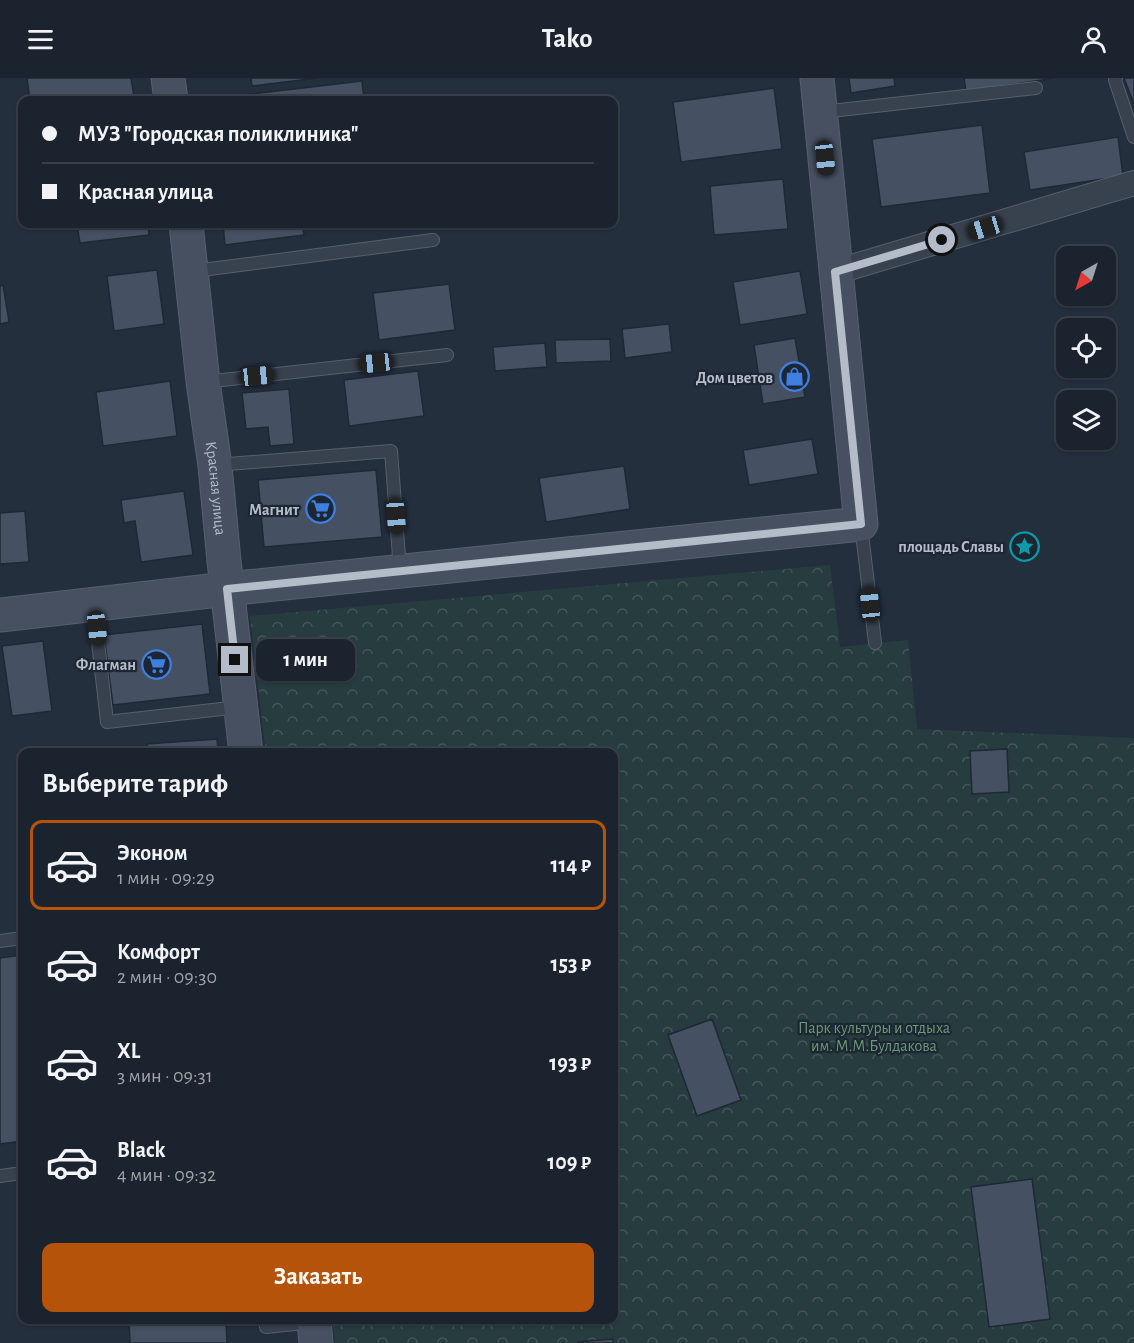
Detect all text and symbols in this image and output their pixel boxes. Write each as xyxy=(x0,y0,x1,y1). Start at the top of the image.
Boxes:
icon: menu xyxy=(24,23,57,56)
icon: person xyxy=(1077,23,1110,56)
text: Tako xyxy=(541,25,593,52)
text: МУЗ "Городская поликлиника" xyxy=(78,123,359,145)
car xyxy=(814,139,836,177)
text: Красная улица xyxy=(78,181,213,203)
car xyxy=(965,214,1005,242)
route start xyxy=(928,226,955,253)
north arrow xyxy=(1056,246,1116,306)
map controls xyxy=(1056,246,1116,450)
button: locate xyxy=(1056,318,1116,378)
car xyxy=(357,352,395,374)
shop icon: Дом цветов xyxy=(778,361,810,393)
car xyxy=(238,365,276,387)
place label: Дом цветов xyxy=(696,370,773,386)
button: layers xyxy=(1056,390,1116,450)
street label: Красная улица xyxy=(203,440,229,536)
supermarket icon: Магнит xyxy=(304,493,336,525)
car xyxy=(386,497,406,535)
place label: Магнит xyxy=(249,502,300,518)
place icon: площадь Славы xyxy=(1009,530,1041,562)
place label: площадь Славы xyxy=(898,539,1004,555)
car xyxy=(859,585,881,623)
car xyxy=(86,609,108,647)
callout: 1 мин xyxy=(256,639,355,681)
route end xyxy=(221,646,248,673)
supermarket icon: Флагман xyxy=(141,648,173,680)
text: 1 мин xyxy=(283,650,328,670)
place label: Флагман xyxy=(76,657,136,673)
text: Выберите тариф xyxy=(42,770,228,797)
icon: car xyxy=(45,838,99,892)
text: Эконом xyxy=(117,842,188,864)
text: 114 ₽ xyxy=(550,854,591,876)
text: 1 мин · 09:29 xyxy=(117,868,215,888)
icon: car xyxy=(45,937,99,991)
text: Комфорт xyxy=(117,941,200,963)
text: 153 ₽ xyxy=(550,953,591,975)
text: 2 мин · 09:30 xyxy=(117,967,217,987)
park label: Парк культуры и отдыха им. М.М.Булдакова xyxy=(798,1020,950,1055)
icon: car xyxy=(45,1036,99,1090)
text: XL xyxy=(117,1040,140,1062)
text: 193 ₽ xyxy=(549,1052,591,1074)
text: 3 мин · 09:31 xyxy=(117,1066,213,1086)
icon: car xyxy=(45,1135,99,1189)
text: Black xyxy=(117,1139,165,1161)
text: 109 ₽ xyxy=(547,1151,591,1173)
text: 4 мин · 09:32 xyxy=(117,1165,216,1185)
button: Заказать xyxy=(42,1243,594,1312)

